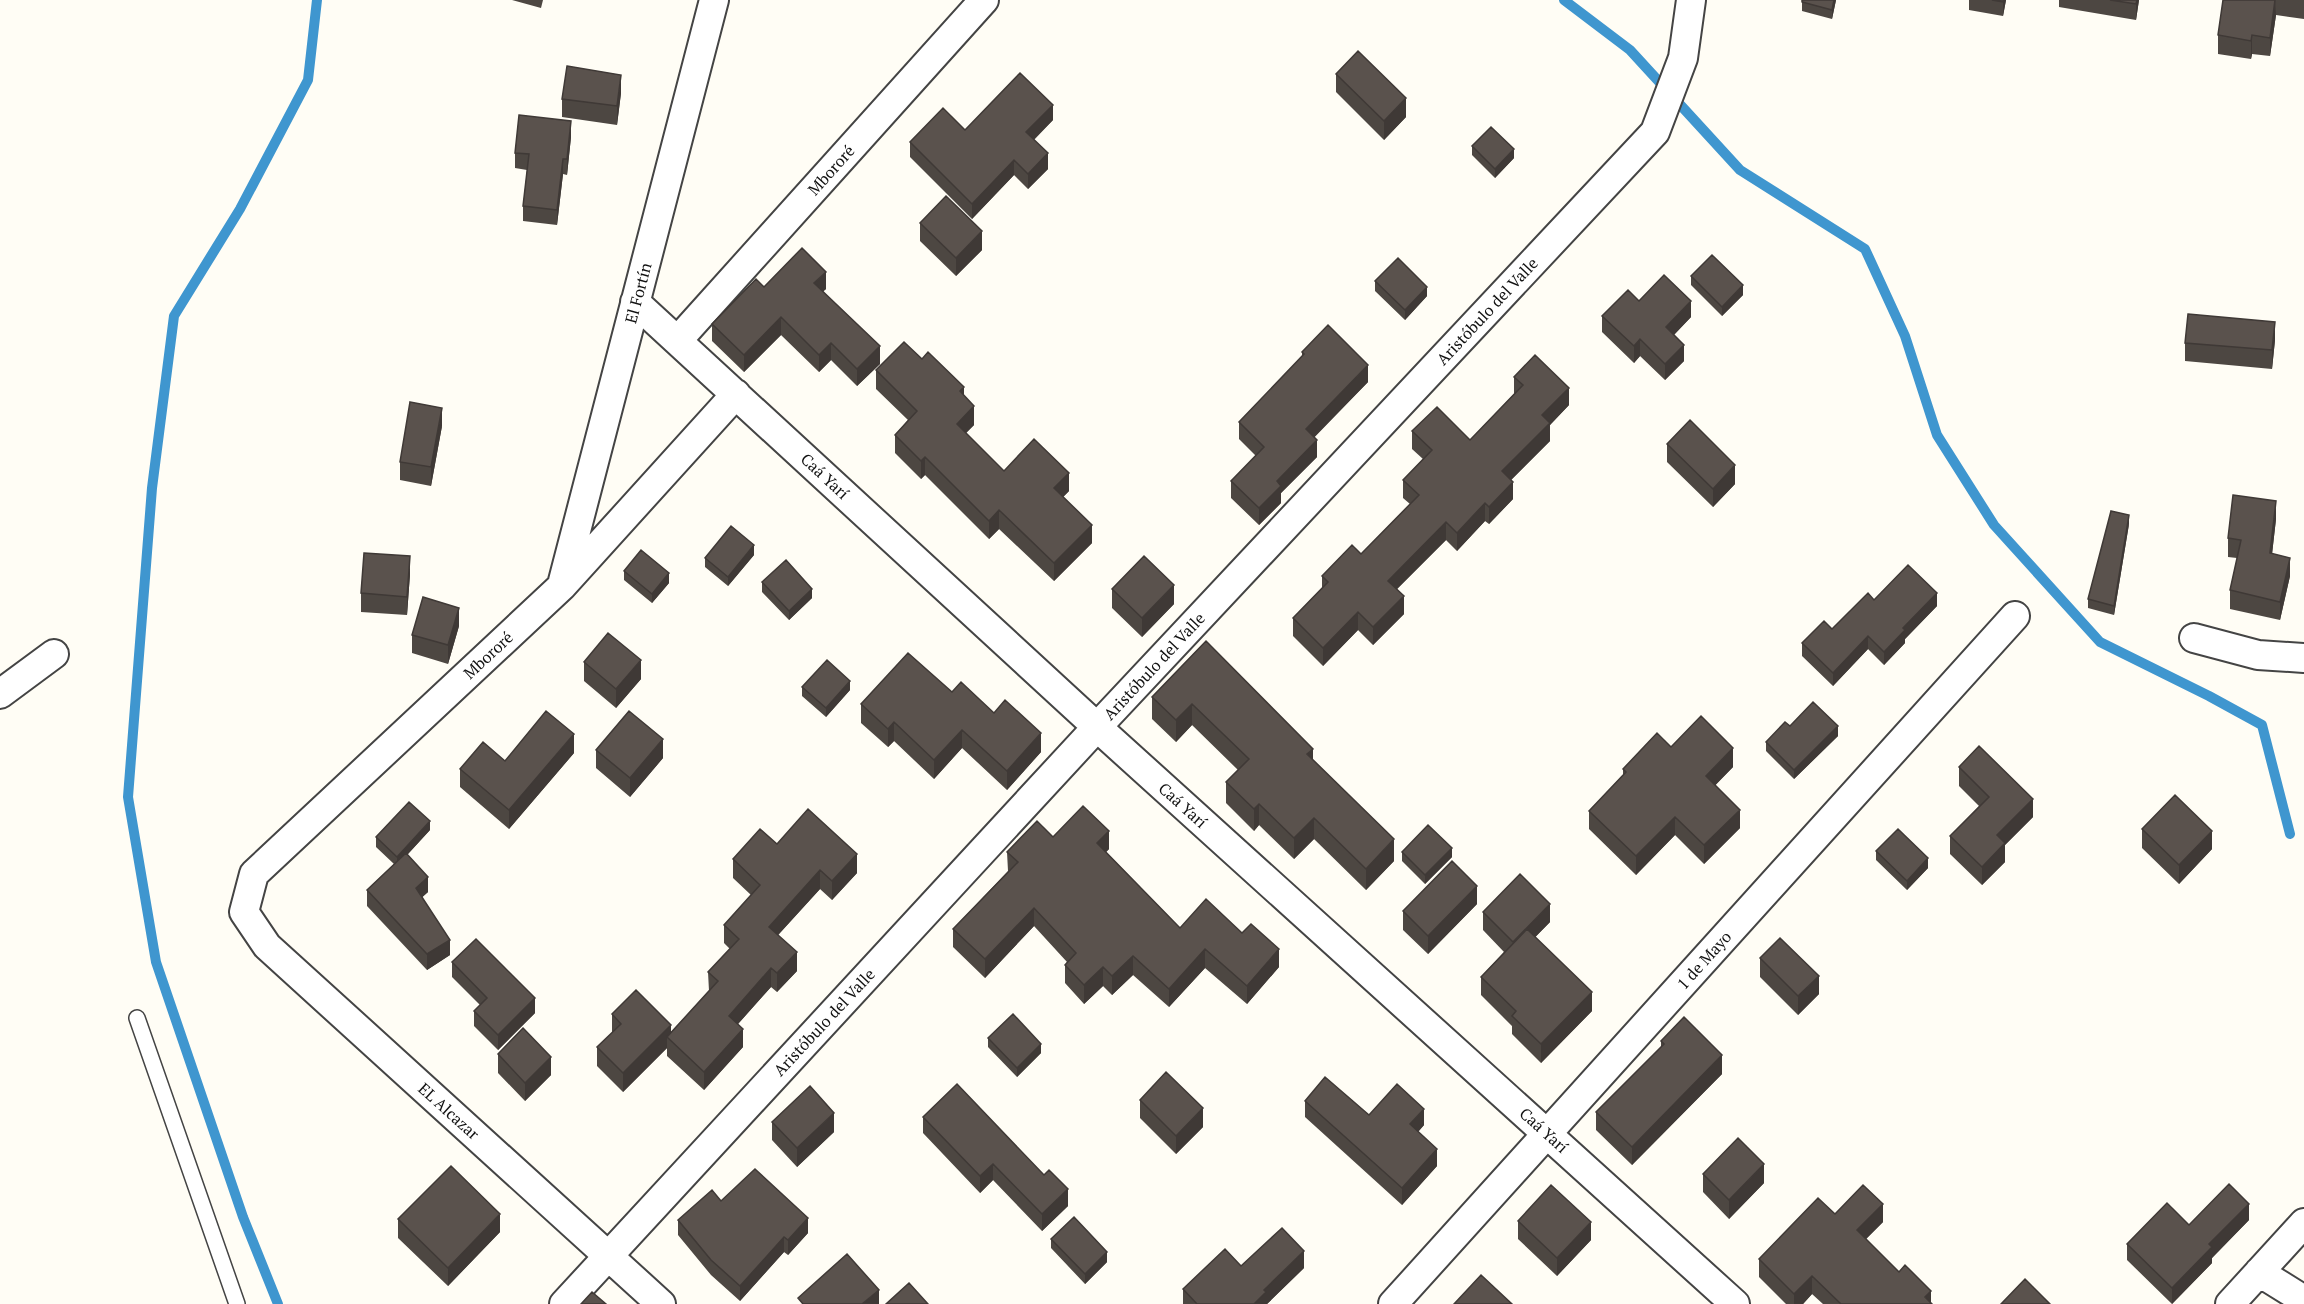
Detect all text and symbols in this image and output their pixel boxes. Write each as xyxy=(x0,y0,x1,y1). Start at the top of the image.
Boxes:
street label: Mbororé xyxy=(803,140,859,200)
street label: Aristóbulo del Valle xyxy=(1431,252,1543,370)
street label: El Fortín xyxy=(619,260,657,326)
street label: Caá Yarí xyxy=(796,448,854,504)
street label: Aristóbulo del Valle xyxy=(1098,607,1210,725)
street label: Mbororé xyxy=(458,626,518,684)
street label: Caá Yarí xyxy=(1154,777,1212,833)
street label: 1 de Mayo xyxy=(1672,926,1736,994)
street label: Aristóbulo del Valle xyxy=(768,963,880,1081)
street label: EL Alcazar xyxy=(414,1078,485,1145)
street label: Caá Yarí xyxy=(1515,1102,1573,1158)

